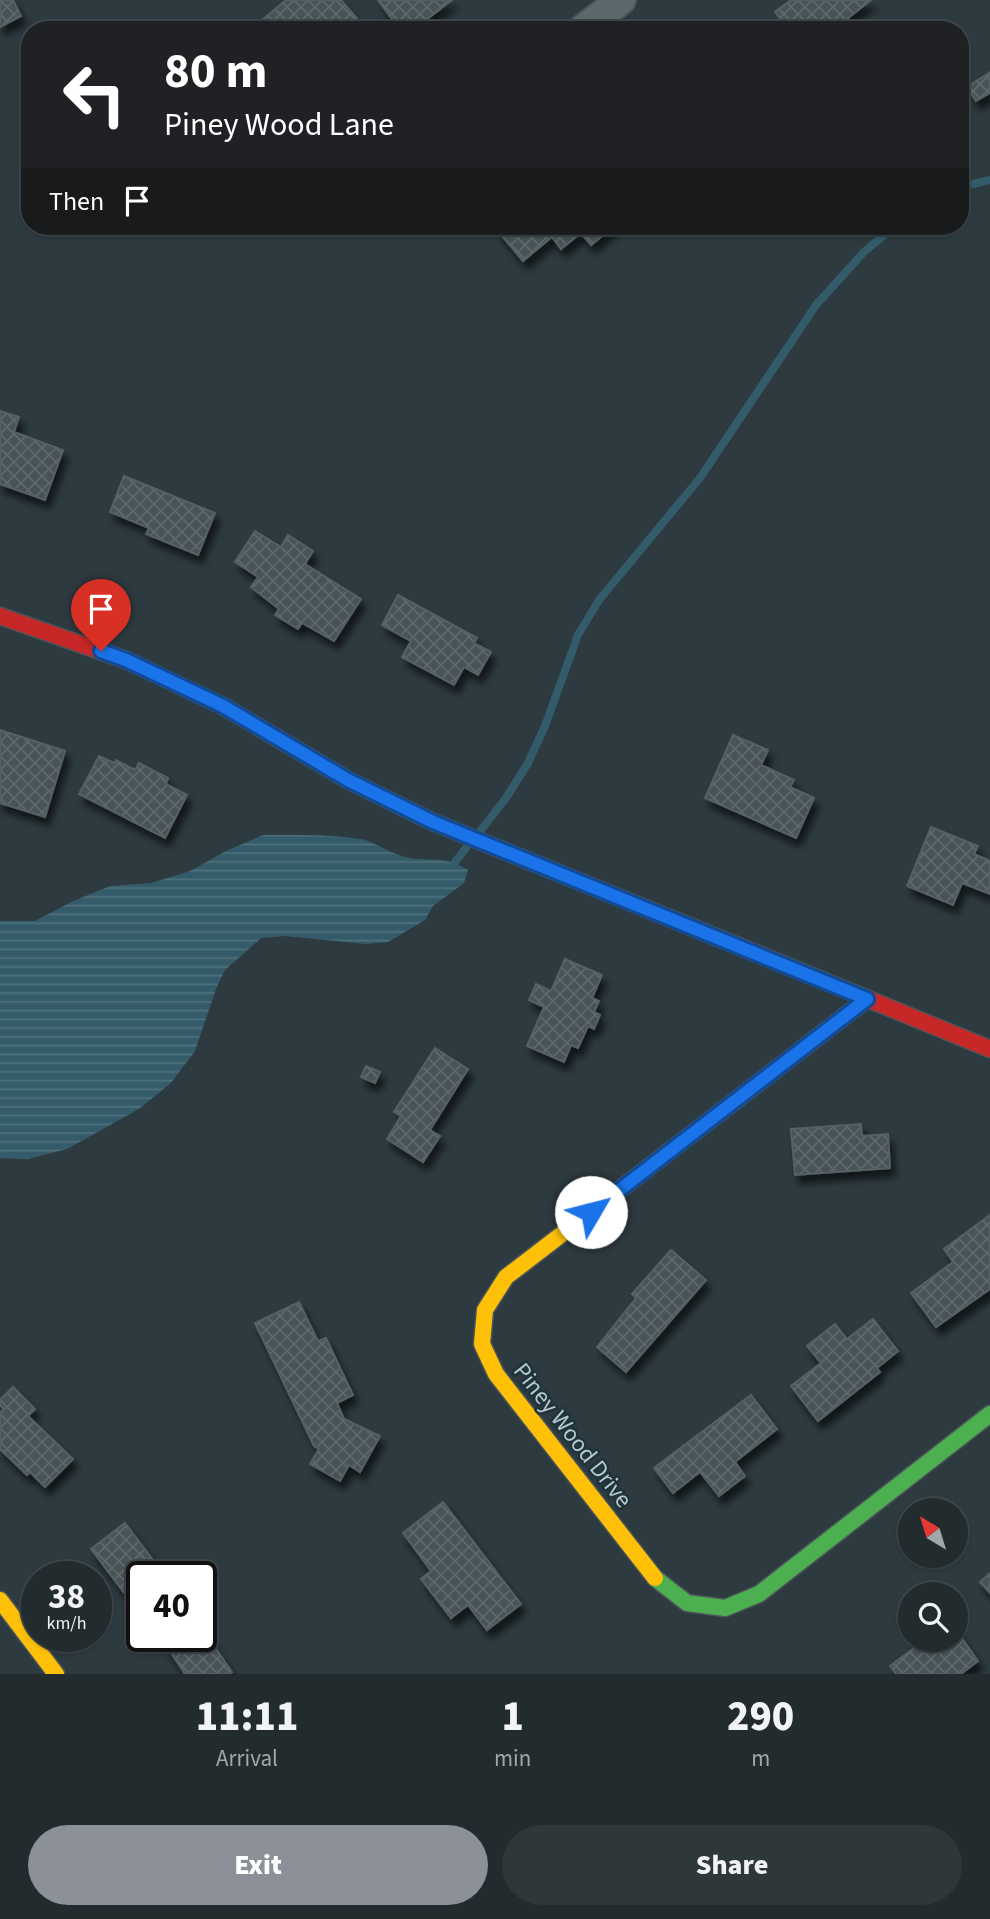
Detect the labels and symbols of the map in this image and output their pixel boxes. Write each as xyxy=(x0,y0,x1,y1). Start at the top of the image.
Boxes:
pin xyxy=(71,579,131,651)
position arrow xyxy=(554,1175,628,1249)
street label: Piney Wood Drive xyxy=(505,1355,640,1515)
north arrow xyxy=(898,1498,968,1568)
speed limit sign: 40 xyxy=(126,1561,217,1652)

